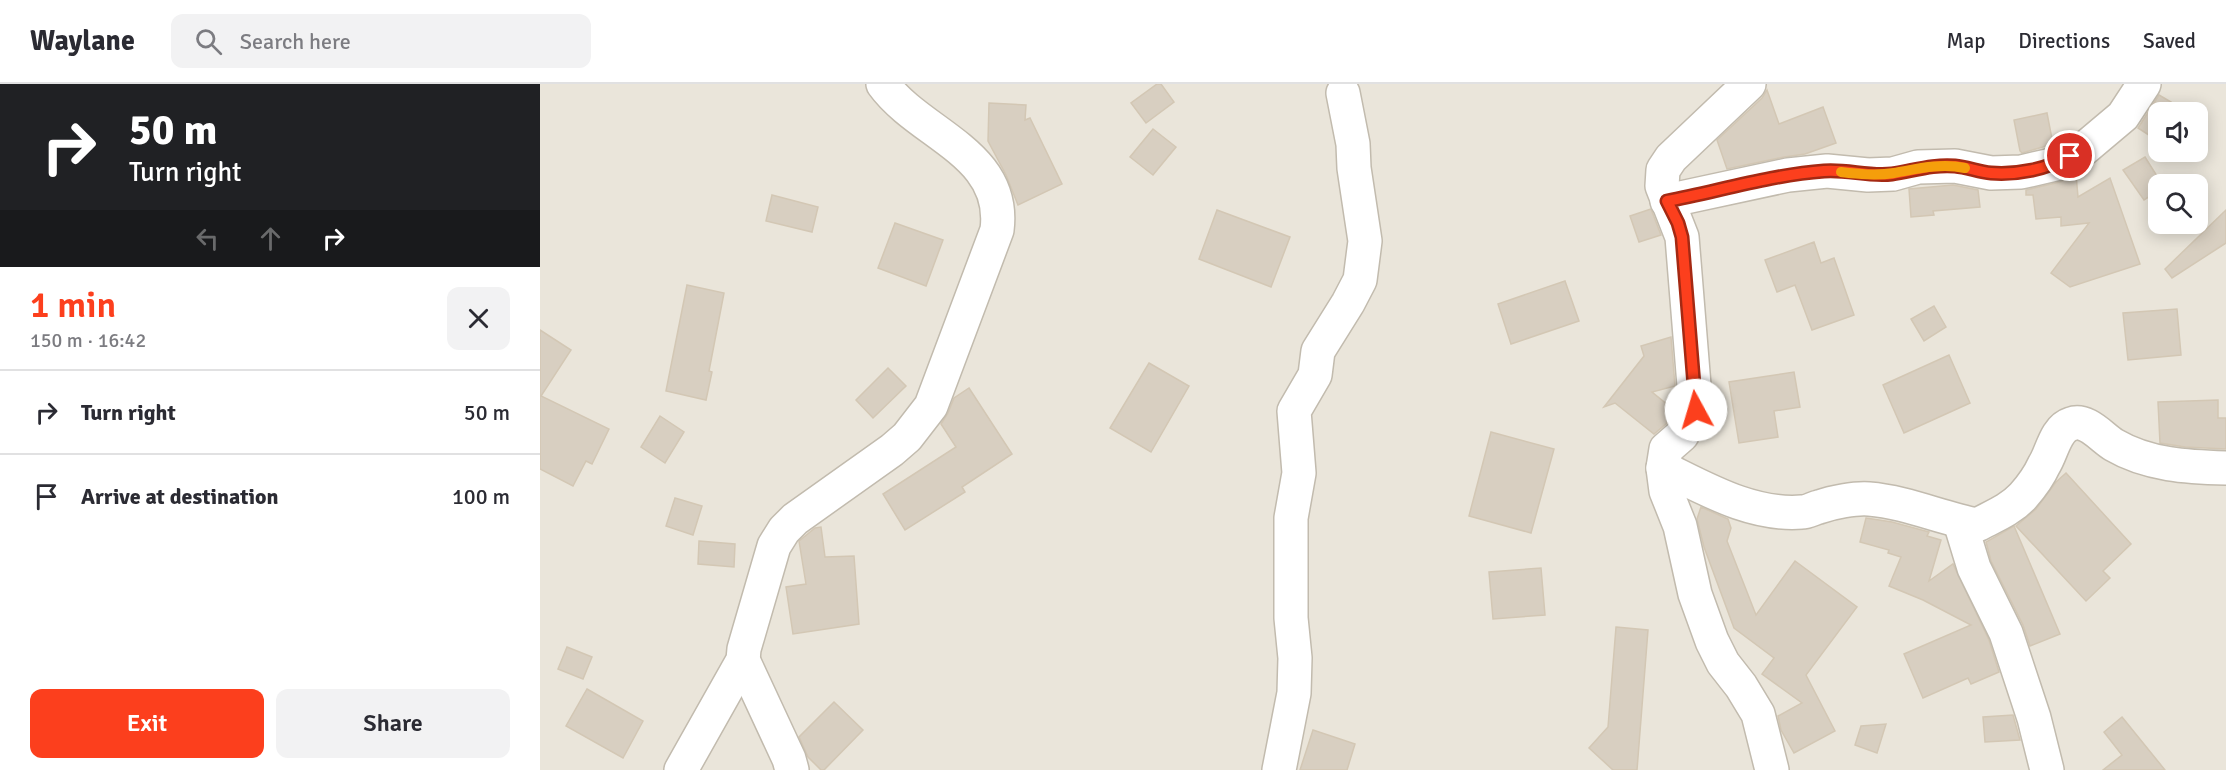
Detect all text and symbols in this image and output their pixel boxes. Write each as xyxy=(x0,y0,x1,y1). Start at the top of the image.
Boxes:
search box xyxy=(171,14,591,68)
text: Waylane xyxy=(30,24,135,58)
icon: search xyxy=(192,25,225,58)
text: Search here xyxy=(240,28,351,55)
text: Map xyxy=(1947,28,1985,54)
text: Directions xyxy=(2018,28,2110,54)
text: Saved xyxy=(2143,28,2196,54)
map controls xyxy=(2148,102,2208,234)
button: sound xyxy=(2148,102,2208,162)
text: 50 m xyxy=(129,105,218,156)
icon: right xyxy=(30,108,108,186)
pin xyxy=(2044,130,2095,181)
icon: arrive xyxy=(2053,139,2086,172)
text: Turn right xyxy=(129,156,242,189)
button: search xyxy=(2148,174,2208,234)
icon: left xyxy=(191,222,224,255)
icon: ahead xyxy=(254,222,287,255)
icon: right xyxy=(317,222,350,255)
text: 1 min xyxy=(30,283,116,328)
button: close xyxy=(447,287,510,350)
text: 150 m · 16:42 xyxy=(30,328,146,353)
position arrow xyxy=(1664,378,1728,442)
icon: right xyxy=(30,396,63,429)
text: Turn right xyxy=(81,399,176,426)
text: 50 m xyxy=(464,399,510,426)
icon: arrive xyxy=(30,480,63,513)
text: Arrive at destination xyxy=(81,483,278,510)
text: 100 m xyxy=(452,483,510,510)
button: Exit xyxy=(30,689,264,758)
button: Share xyxy=(276,689,510,758)

